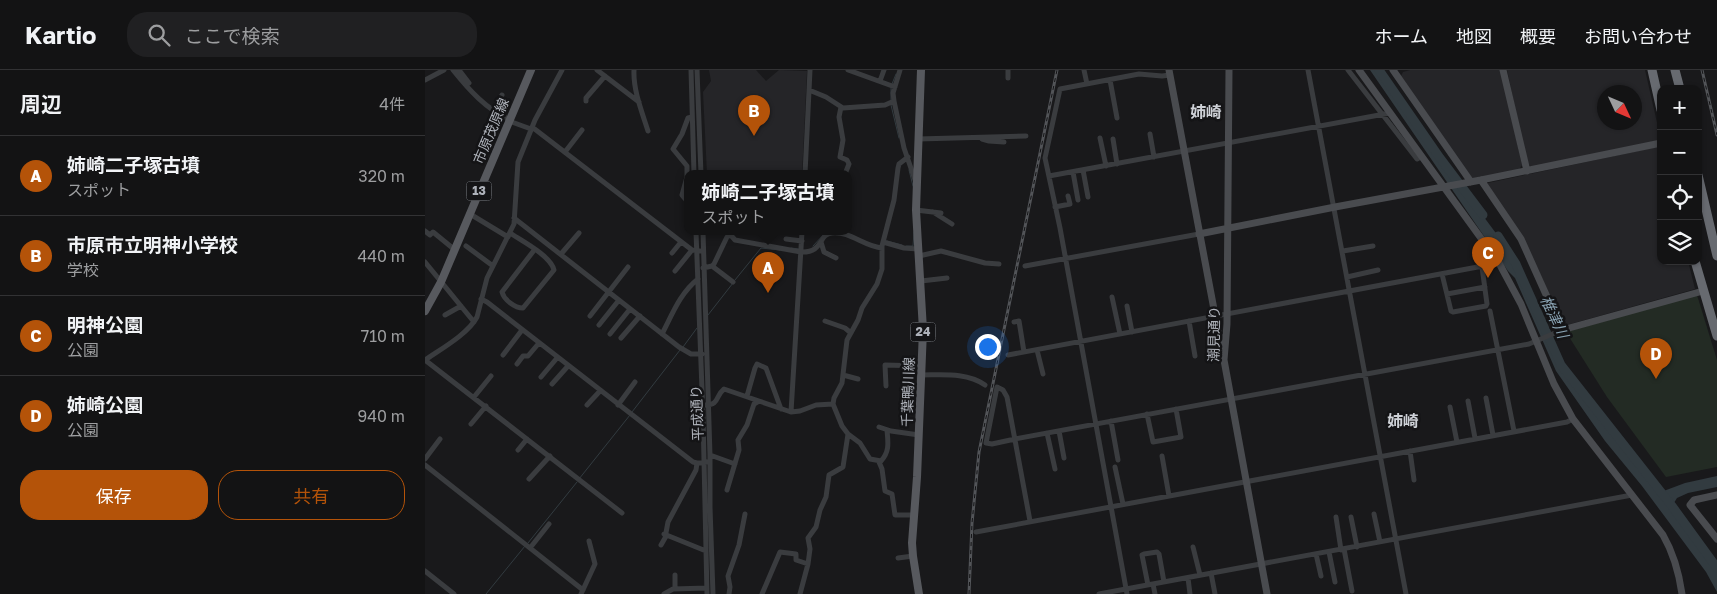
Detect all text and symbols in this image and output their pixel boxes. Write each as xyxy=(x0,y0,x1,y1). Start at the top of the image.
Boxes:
search box xyxy=(127,12,477,57)
text: Kartio xyxy=(25,20,97,49)
icon: search xyxy=(145,21,173,49)
text: ここで検索 xyxy=(185,24,280,47)
text: ホーム xyxy=(1375,25,1428,47)
text: 地図 xyxy=(1456,25,1492,47)
text: 概要 xyxy=(1520,25,1556,47)
text: お問い合わせ xyxy=(1584,25,1692,47)
north arrow xyxy=(1597,85,1642,130)
map controls xyxy=(1657,85,1702,265)
button: + xyxy=(1657,85,1702,130)
text: 周辺 xyxy=(20,91,62,117)
text: 4件 xyxy=(379,94,405,114)
street label: 市原茂原線 xyxy=(469,95,512,166)
pin: B xyxy=(738,95,770,136)
district label: 姉崎 xyxy=(1190,102,1222,122)
button: − xyxy=(1657,130,1702,175)
text: 姉崎二子塚古墳 xyxy=(67,153,200,176)
text: A xyxy=(30,166,42,186)
text: 320 m xyxy=(358,166,405,186)
popup xyxy=(684,170,852,235)
button: locate xyxy=(1657,175,1702,220)
text: スポット xyxy=(67,180,131,200)
text: 姉崎二子塚古墳 xyxy=(701,180,835,203)
road number: 13 xyxy=(467,182,491,200)
text: スポット xyxy=(701,207,766,227)
button: layers xyxy=(1657,220,1702,265)
text: 市原市立明神小学校 xyxy=(67,233,238,256)
pin: C xyxy=(1472,237,1504,278)
text: B xyxy=(30,246,42,266)
text: 440 m xyxy=(357,246,405,266)
pin: A xyxy=(752,252,784,293)
text: 学校 xyxy=(67,260,99,280)
water label: 椎津川 xyxy=(1537,292,1573,343)
street label: 潮見通り xyxy=(1205,306,1222,362)
text: 明神公園 xyxy=(67,313,143,336)
road number: 24 xyxy=(911,322,935,342)
text: C xyxy=(30,326,42,346)
text: 710 m xyxy=(361,326,405,346)
your location xyxy=(975,334,1001,360)
pin: D xyxy=(1640,338,1672,379)
text: 公園 xyxy=(67,340,99,360)
street label: 千葉鴨川線 xyxy=(898,357,917,427)
street label: 平成通り xyxy=(687,385,706,441)
text: 姉崎公園 xyxy=(67,393,143,416)
text: D xyxy=(30,406,42,426)
text: 940 m xyxy=(357,406,405,426)
district label: 姉崎 xyxy=(1387,411,1419,431)
text: 公園 xyxy=(67,420,99,440)
button: 保存 xyxy=(20,470,208,520)
button: 共有 xyxy=(218,470,405,520)

